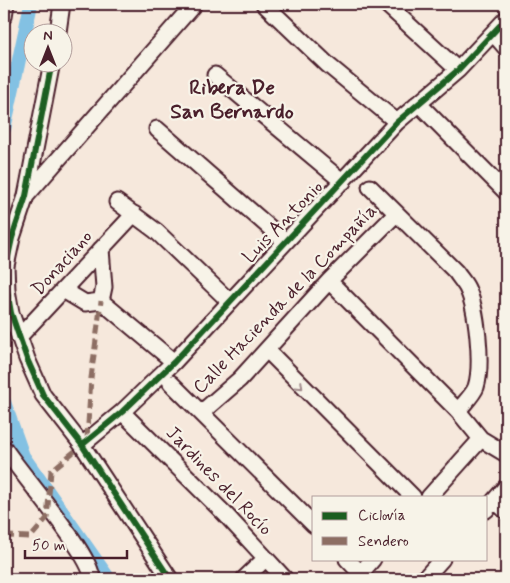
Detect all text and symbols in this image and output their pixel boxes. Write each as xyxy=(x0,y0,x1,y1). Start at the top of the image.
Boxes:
north arrow xyxy=(22,22,72,72)
text: N xyxy=(43,27,53,45)
district label: Ribera De San Bernardo xyxy=(170,74,294,126)
street label: Luis Antonio xyxy=(237,175,329,269)
street label: Calle Hacienda de la Compañía xyxy=(188,199,382,399)
street label: Donaciano xyxy=(26,225,98,301)
one-way arrow xyxy=(294,380,303,389)
street label: Jardines del Rocío xyxy=(160,421,278,541)
legend xyxy=(312,496,488,560)
text: Ciclovía xyxy=(358,506,406,526)
scale bar xyxy=(25,528,128,560)
text: Sendero xyxy=(358,532,409,552)
text: 50 m xyxy=(32,536,66,556)

